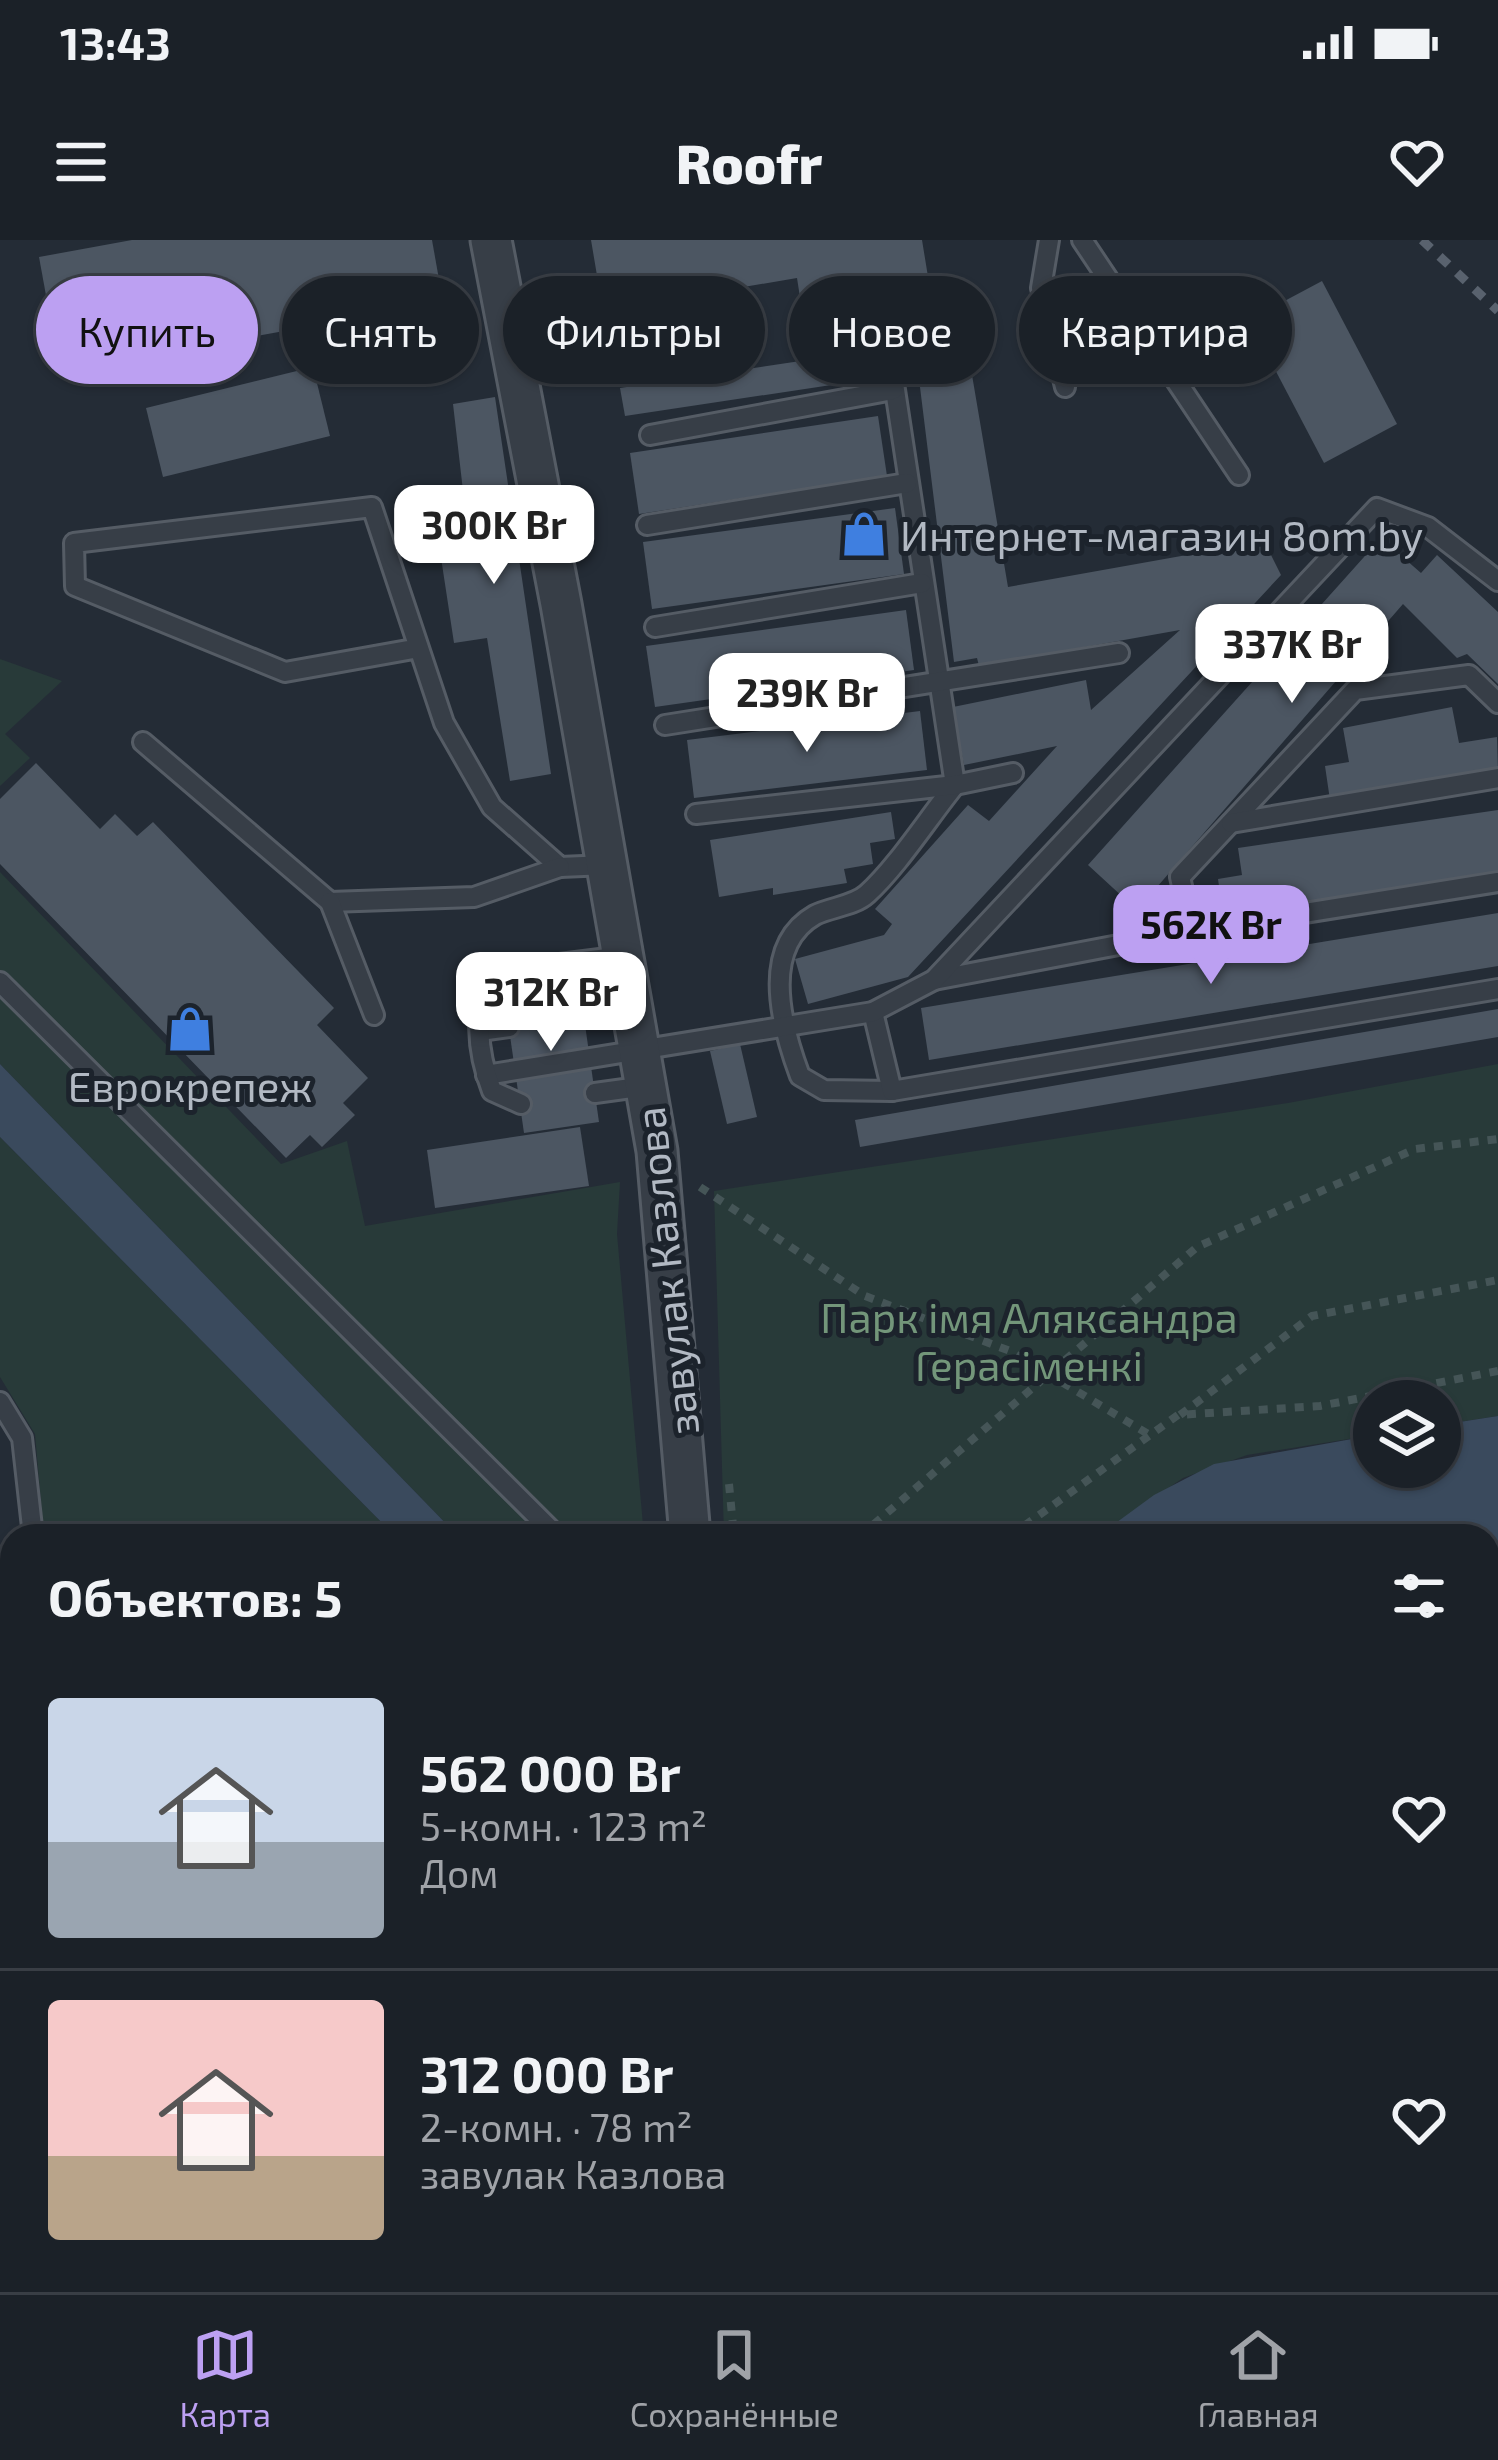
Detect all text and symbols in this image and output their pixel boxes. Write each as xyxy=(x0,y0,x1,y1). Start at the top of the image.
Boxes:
text: 13:43 xyxy=(60,15,171,69)
icon: menu xyxy=(48,129,114,195)
icon: heart xyxy=(1384,129,1450,195)
text: Roofr xyxy=(676,130,822,195)
chip: Купить xyxy=(36,276,258,384)
chip: Снять xyxy=(282,276,479,384)
chip: Фильтры xyxy=(503,276,765,384)
chip: Новое xyxy=(789,276,995,384)
chip: Квартира xyxy=(1019,276,1292,384)
pin: 300K Br xyxy=(383,485,605,587)
text: 300K Br xyxy=(421,500,567,547)
shop icon: Интернет-магазин 8om.by xyxy=(839,509,889,559)
place label: Интернет-магазин 8om.by xyxy=(900,509,1423,559)
pin: 337K Br xyxy=(1181,604,1403,706)
text: 337K Br xyxy=(1222,619,1362,666)
pin: 239K Br xyxy=(696,653,918,755)
text: 239K Br xyxy=(736,668,878,715)
pin: 562K Br xyxy=(1100,885,1322,987)
text: 562K Br xyxy=(1140,900,1282,947)
pin: 312K Br xyxy=(440,952,662,1054)
text: 312K Br xyxy=(483,967,619,1014)
shop icon: Еврокрепеж xyxy=(165,1004,215,1054)
place label: Еврокрепеж xyxy=(68,1060,312,1110)
street label: завулак Казлова xyxy=(623,1104,708,1438)
park label: Парк імя Аляксандра Герасіменкі xyxy=(820,1291,1238,1389)
map controls xyxy=(1353,1380,1461,1488)
button: layers xyxy=(1353,1380,1461,1488)
icon: filters xyxy=(1386,1563,1452,1629)
text: Объектов: 5 xyxy=(48,1566,342,1627)
text: 562 000 Br xyxy=(420,1741,681,1802)
icon: home xyxy=(144,1746,288,1890)
icon: heart xyxy=(1386,1785,1452,1851)
text: 5-комн. · 123 m² xyxy=(420,1802,707,1849)
text: Дом xyxy=(420,1849,498,1896)
text: 312 000 Br xyxy=(420,2042,674,2103)
icon: home xyxy=(144,2048,288,2192)
icon: heart xyxy=(1386,2087,1452,2153)
text: 2-комн. · 78 m² xyxy=(420,2103,693,2150)
text: завулак Казлова xyxy=(420,2150,726,2197)
tab: Карта xyxy=(179,2322,271,2434)
tab: Сохранённые xyxy=(630,2322,839,2434)
tab: Главная xyxy=(1198,2322,1319,2434)

